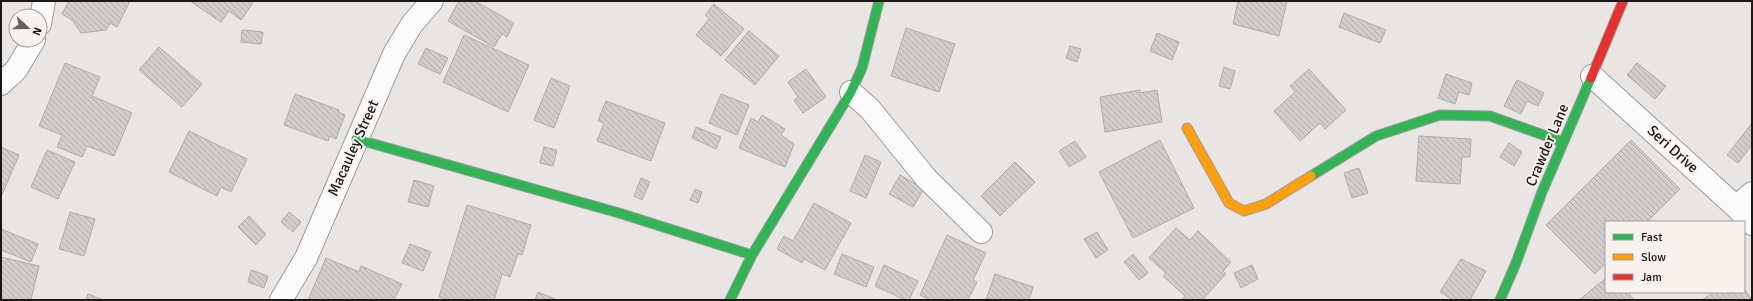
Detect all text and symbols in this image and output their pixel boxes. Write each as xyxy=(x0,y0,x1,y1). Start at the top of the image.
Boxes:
north arrow xyxy=(8,8,48,48)
text: N xyxy=(29,26,44,37)
street label: Macauley Street xyxy=(324,97,382,199)
street label: Crawder Lane xyxy=(1522,101,1572,189)
street label: Seri Drive xyxy=(1644,121,1702,177)
legend xyxy=(1605,221,1745,293)
text: Fast xyxy=(1641,230,1662,245)
text: Slow xyxy=(1641,250,1666,265)
text: Jam xyxy=(1641,270,1662,285)

